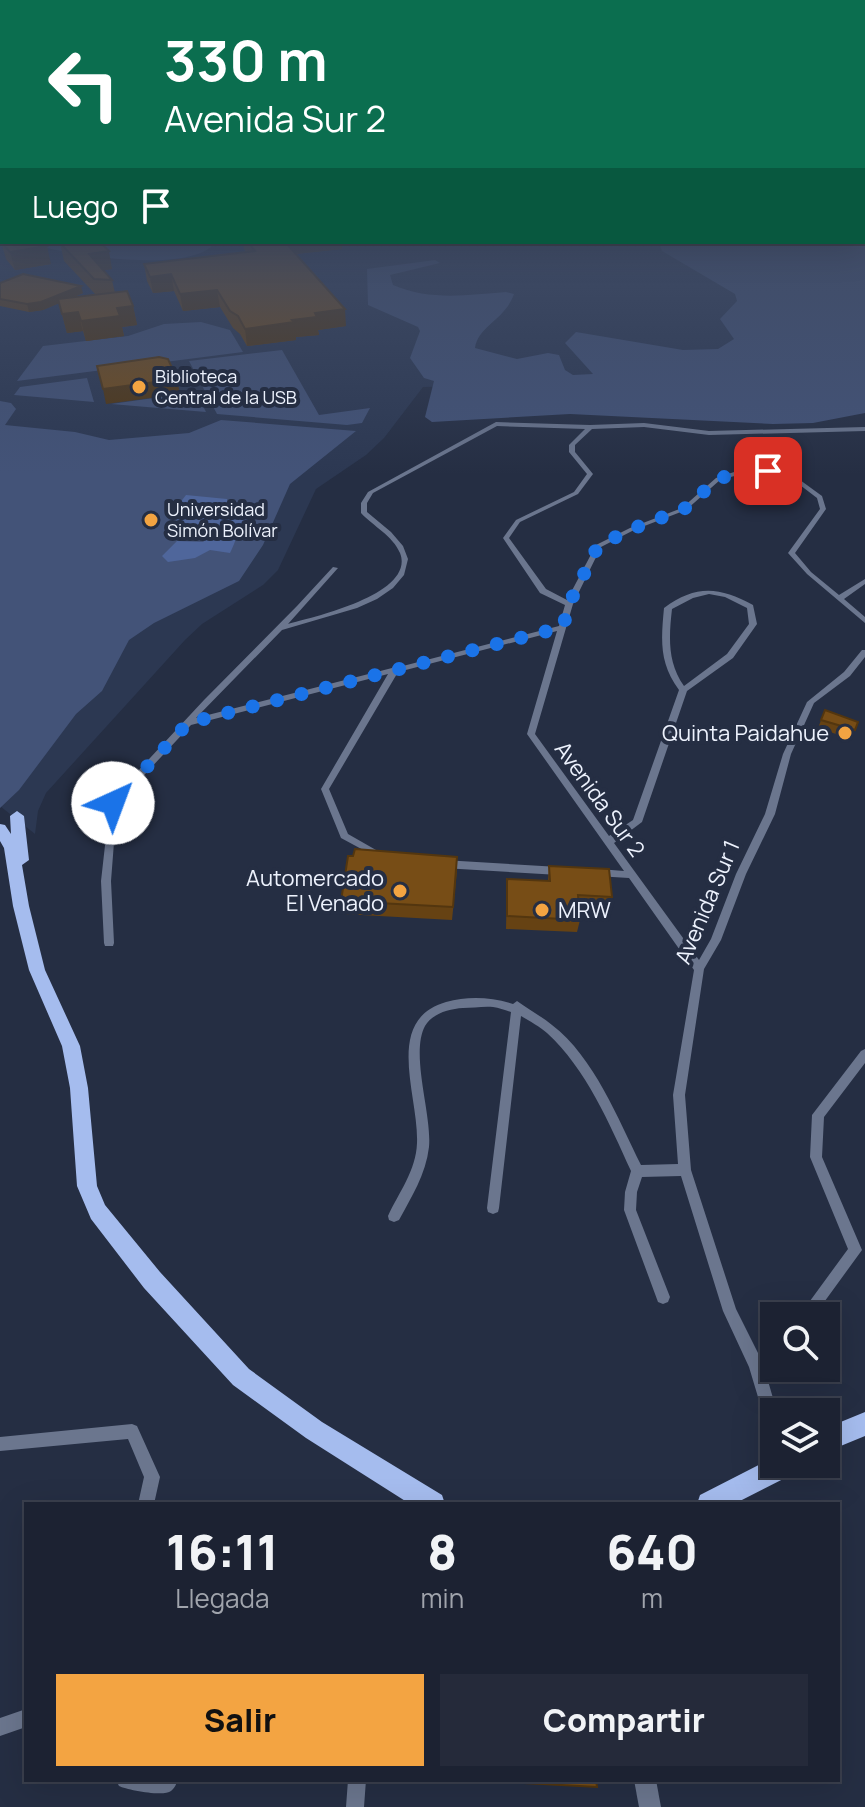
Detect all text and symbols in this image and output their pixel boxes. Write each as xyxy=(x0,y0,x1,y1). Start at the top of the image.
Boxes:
text: 330 m xyxy=(164,21,328,98)
icon: left xyxy=(32,32,136,136)
text: Avenida Sur 2 xyxy=(164,94,386,143)
icon: arrive xyxy=(134,184,178,228)
text: Luego xyxy=(32,186,118,227)
place label: Biblioteca Central de la USB xyxy=(155,364,297,409)
marker: Biblioteca Central de la USB xyxy=(130,378,148,396)
pin xyxy=(734,437,802,505)
icon: arrive xyxy=(746,449,790,493)
place label: Universidad Simón Bolívar xyxy=(167,497,278,542)
marker: Universidad Simón Bolívar xyxy=(142,511,160,529)
place label: Quinta Paidahue xyxy=(662,718,829,748)
marker: Quinta Paidahue xyxy=(836,724,854,742)
street label: Avenida Sur 2 xyxy=(548,735,652,863)
position arrow xyxy=(71,761,155,845)
street label: Avenida Sur 1 xyxy=(667,836,747,968)
place label: Automercado El Venado xyxy=(246,863,384,918)
marker: Automercado El Venado xyxy=(391,882,409,900)
place label: MRW xyxy=(558,895,611,925)
marker: MRW xyxy=(533,901,551,919)
map controls xyxy=(760,1302,840,1478)
button: search xyxy=(760,1302,840,1382)
button: layers xyxy=(760,1398,840,1478)
text: 16:11 xyxy=(166,1519,278,1584)
text: 8 xyxy=(427,1519,457,1584)
text: 640 xyxy=(606,1519,698,1584)
text: Llegada xyxy=(175,1580,269,1616)
text: min xyxy=(421,1580,464,1616)
text: m xyxy=(641,1580,663,1616)
button: Salir xyxy=(56,1674,424,1766)
button: Compartir xyxy=(440,1674,808,1766)

